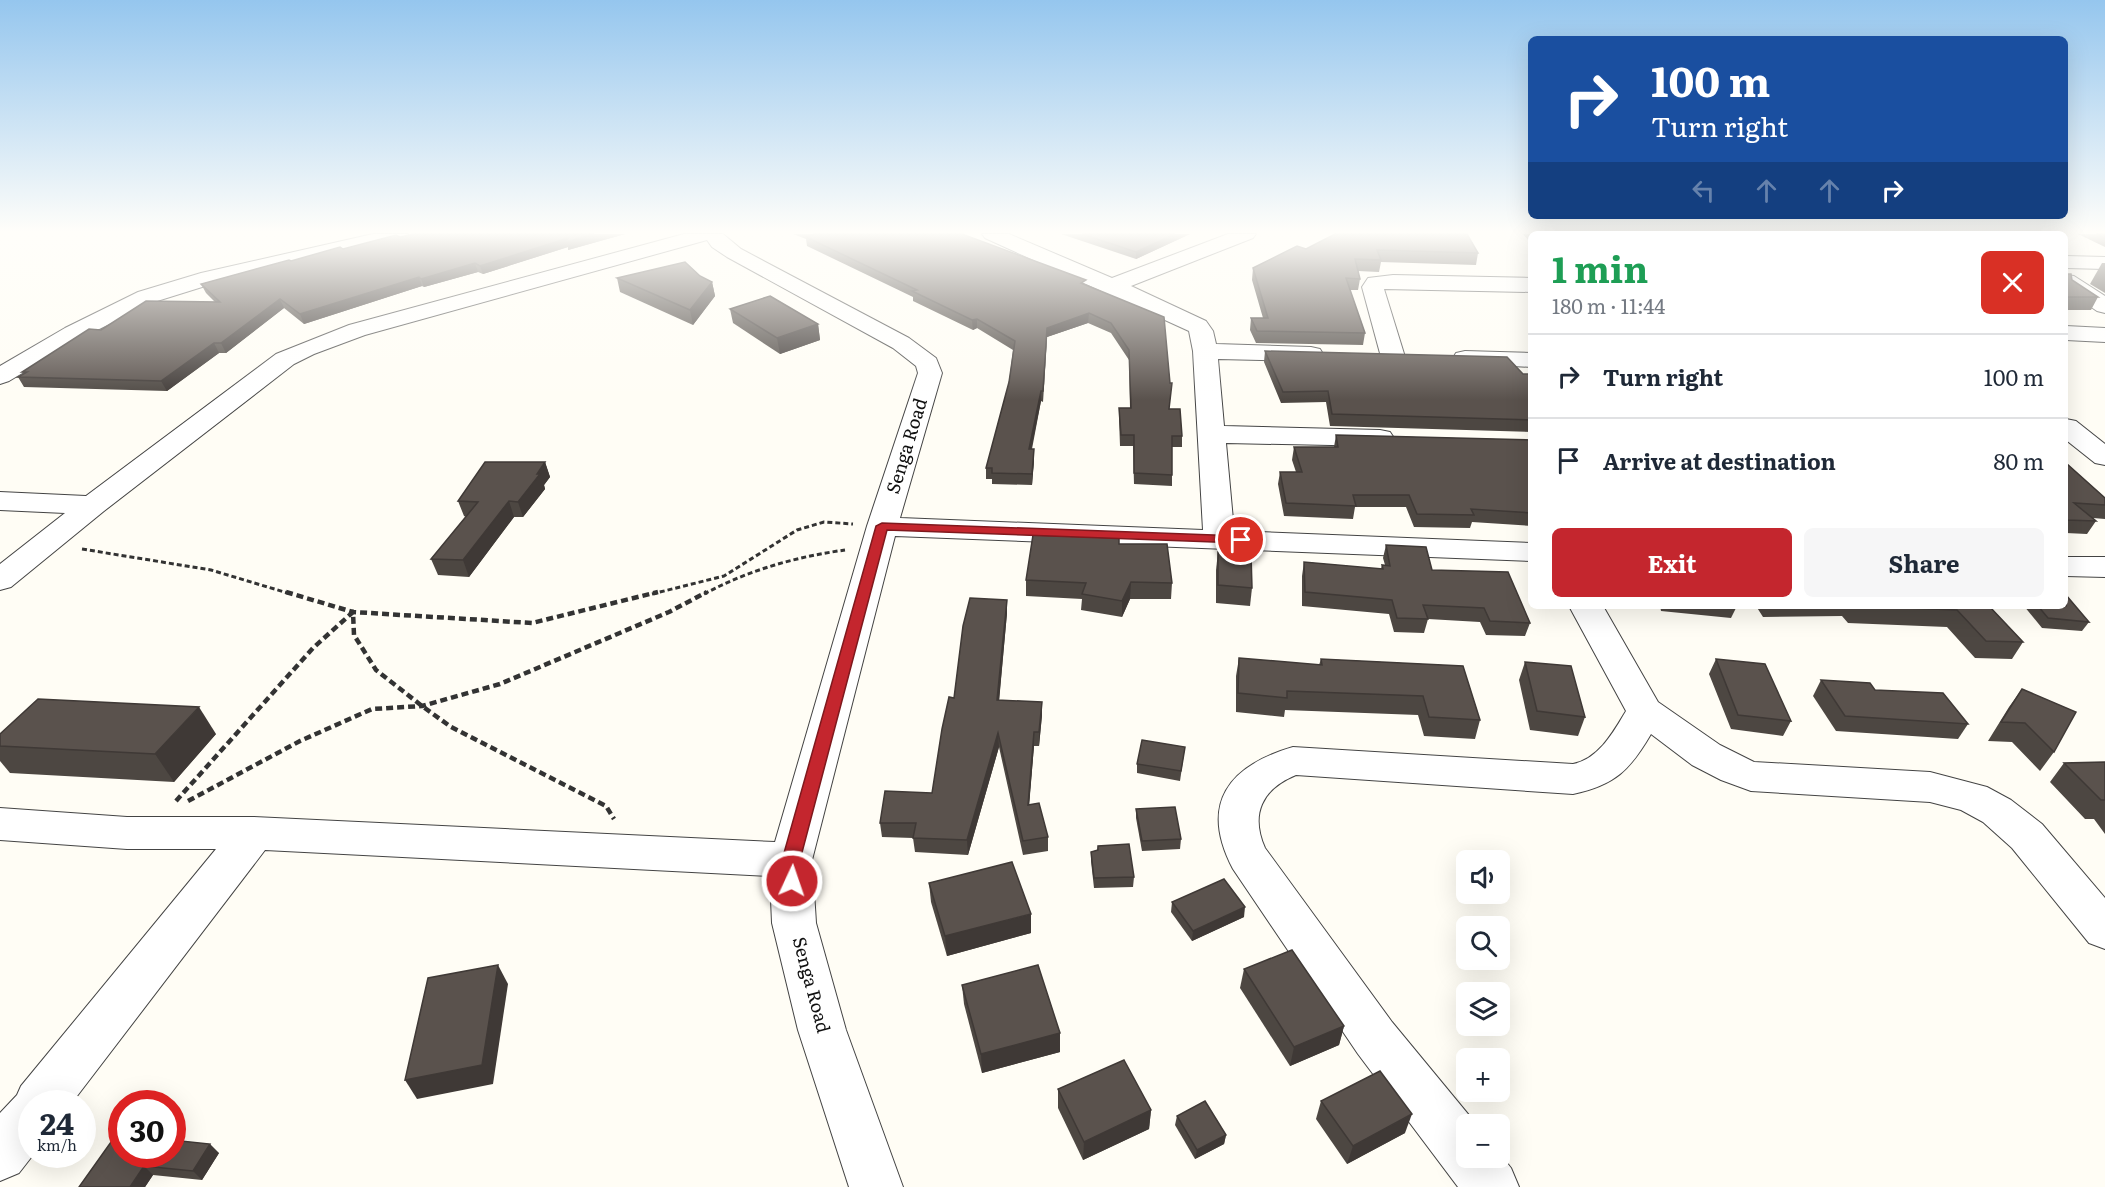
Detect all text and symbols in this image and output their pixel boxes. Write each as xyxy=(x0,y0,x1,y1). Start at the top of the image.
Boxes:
text: 100 m xyxy=(1651,48,1770,110)
icon: right xyxy=(1552,60,1630,138)
text: Turn right xyxy=(1651,105,1788,145)
icon: left xyxy=(1687,174,1720,207)
icon: ahead xyxy=(1750,174,1783,207)
icon: ahead xyxy=(1813,174,1846,207)
icon: right xyxy=(1876,174,1909,207)
text: 1 min xyxy=(1552,241,1648,294)
button: close xyxy=(1981,251,2044,314)
text: 180 m · 11:44 xyxy=(1552,290,1665,320)
icon: right xyxy=(1552,360,1585,393)
text: Turn right xyxy=(1603,360,1723,393)
text: 100 m xyxy=(1984,360,2044,393)
street label: Senga Road xyxy=(878,394,933,497)
icon: arrive xyxy=(1552,444,1585,477)
text: Arrive at destination xyxy=(1603,444,1836,477)
text: 80 m xyxy=(1993,444,2044,477)
pin xyxy=(1215,514,1266,565)
icon: arrive xyxy=(1224,523,1257,556)
button: Exit xyxy=(1552,528,1792,597)
button: Share xyxy=(1804,528,2044,597)
position arrow xyxy=(760,849,824,913)
map controls xyxy=(1456,850,1510,1168)
button: sound xyxy=(1456,850,1510,904)
button: search xyxy=(1456,916,1510,970)
street label: Senga Road xyxy=(787,933,838,1036)
button: layers xyxy=(1456,982,1510,1036)
button: + xyxy=(1456,1048,1510,1102)
speed limit sign: 30 xyxy=(108,1090,186,1168)
text: 24 xyxy=(40,1100,74,1144)
button: − xyxy=(1456,1114,1510,1168)
text: km/h xyxy=(37,1133,77,1156)

